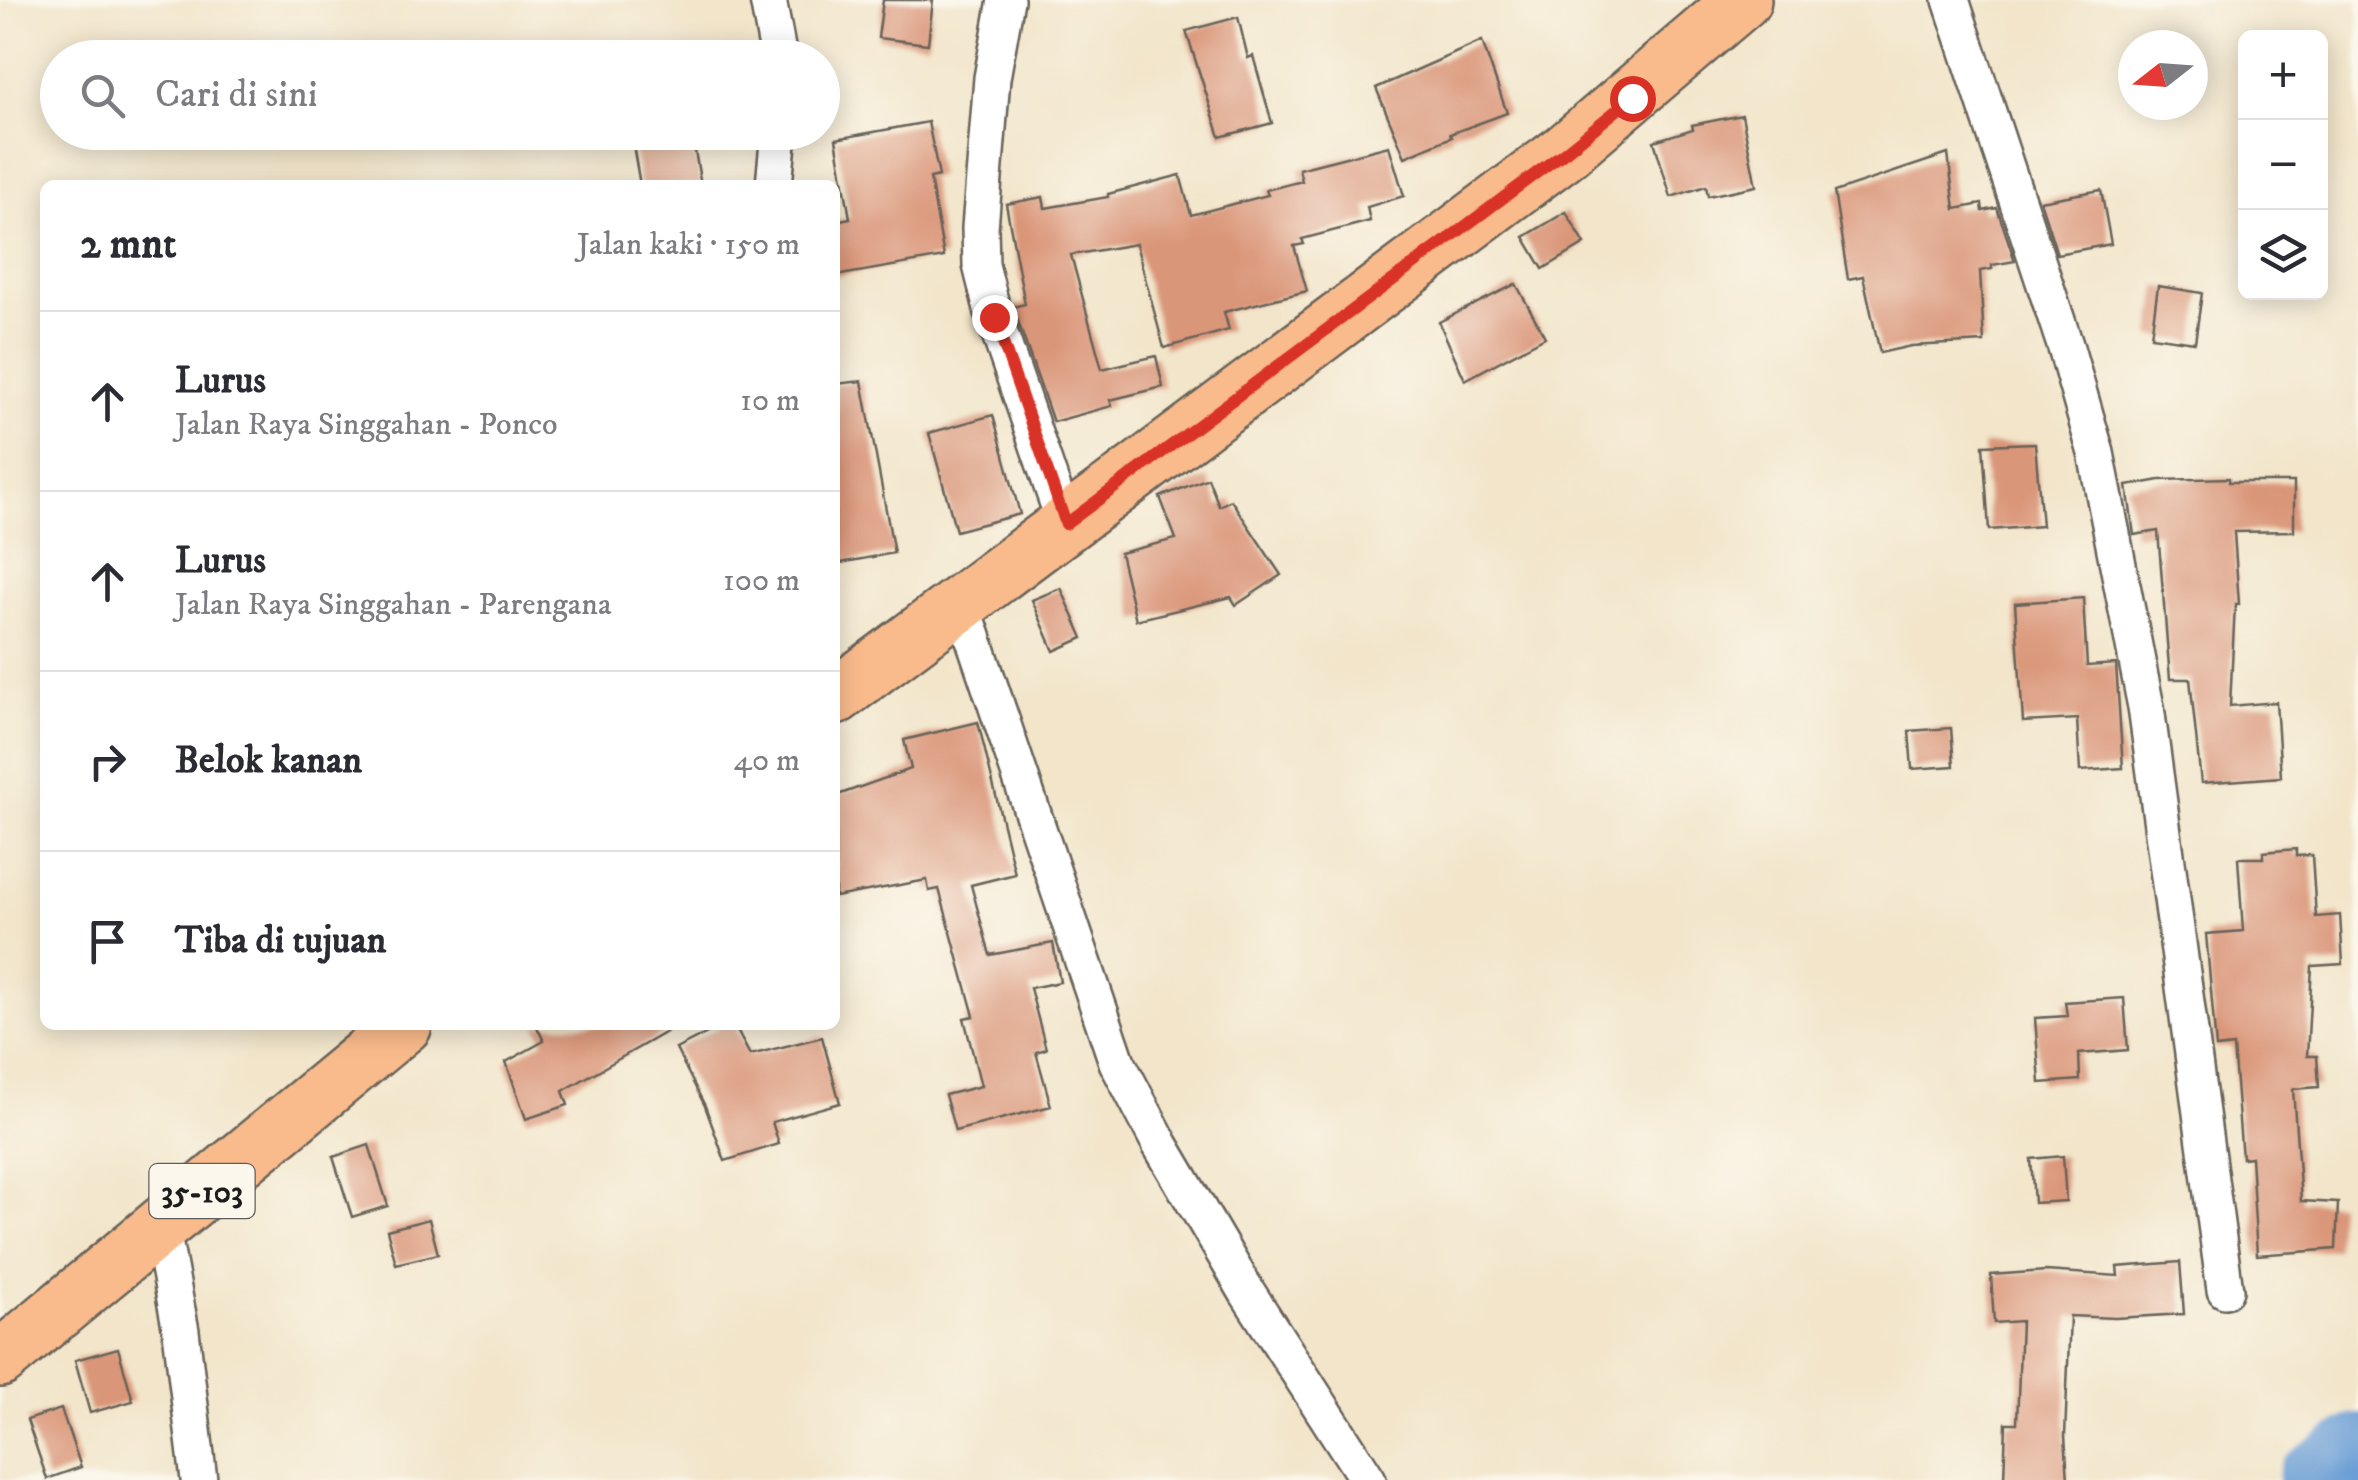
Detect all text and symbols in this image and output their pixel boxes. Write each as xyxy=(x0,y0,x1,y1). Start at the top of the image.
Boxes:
north arrow xyxy=(2118,30,2208,120)
map controls xyxy=(2238,30,2328,300)
button: + xyxy=(2238,30,2328,120)
search box xyxy=(40,40,840,150)
icon: search xyxy=(75,68,130,123)
text: Cari di sini xyxy=(155,71,318,119)
route start xyxy=(1610,76,1656,122)
button: − xyxy=(2238,120,2328,210)
button: layers xyxy=(2238,210,2328,300)
text: 2 mnt xyxy=(80,219,176,271)
text: Jalan kaki · 150 m xyxy=(577,225,800,265)
route end xyxy=(972,295,1018,341)
text: Lurus xyxy=(175,357,266,405)
icon: ahead xyxy=(80,374,135,429)
text: 10 m xyxy=(740,381,800,421)
text: Jalan Raya Singgahan - Ponco xyxy=(175,405,558,445)
text: Lurus xyxy=(175,537,266,585)
icon: ahead xyxy=(80,554,135,609)
text: 100 m xyxy=(723,561,800,601)
text: Jalan Raya Singgahan - Parengana xyxy=(175,585,612,625)
icon: right xyxy=(80,734,135,789)
text: Belok kanan xyxy=(175,737,362,785)
text: 40 m xyxy=(733,741,800,781)
icon: arrive xyxy=(80,914,135,969)
text: Tiba di tujuan xyxy=(175,917,386,965)
road number: 35-103 xyxy=(150,1164,254,1218)

